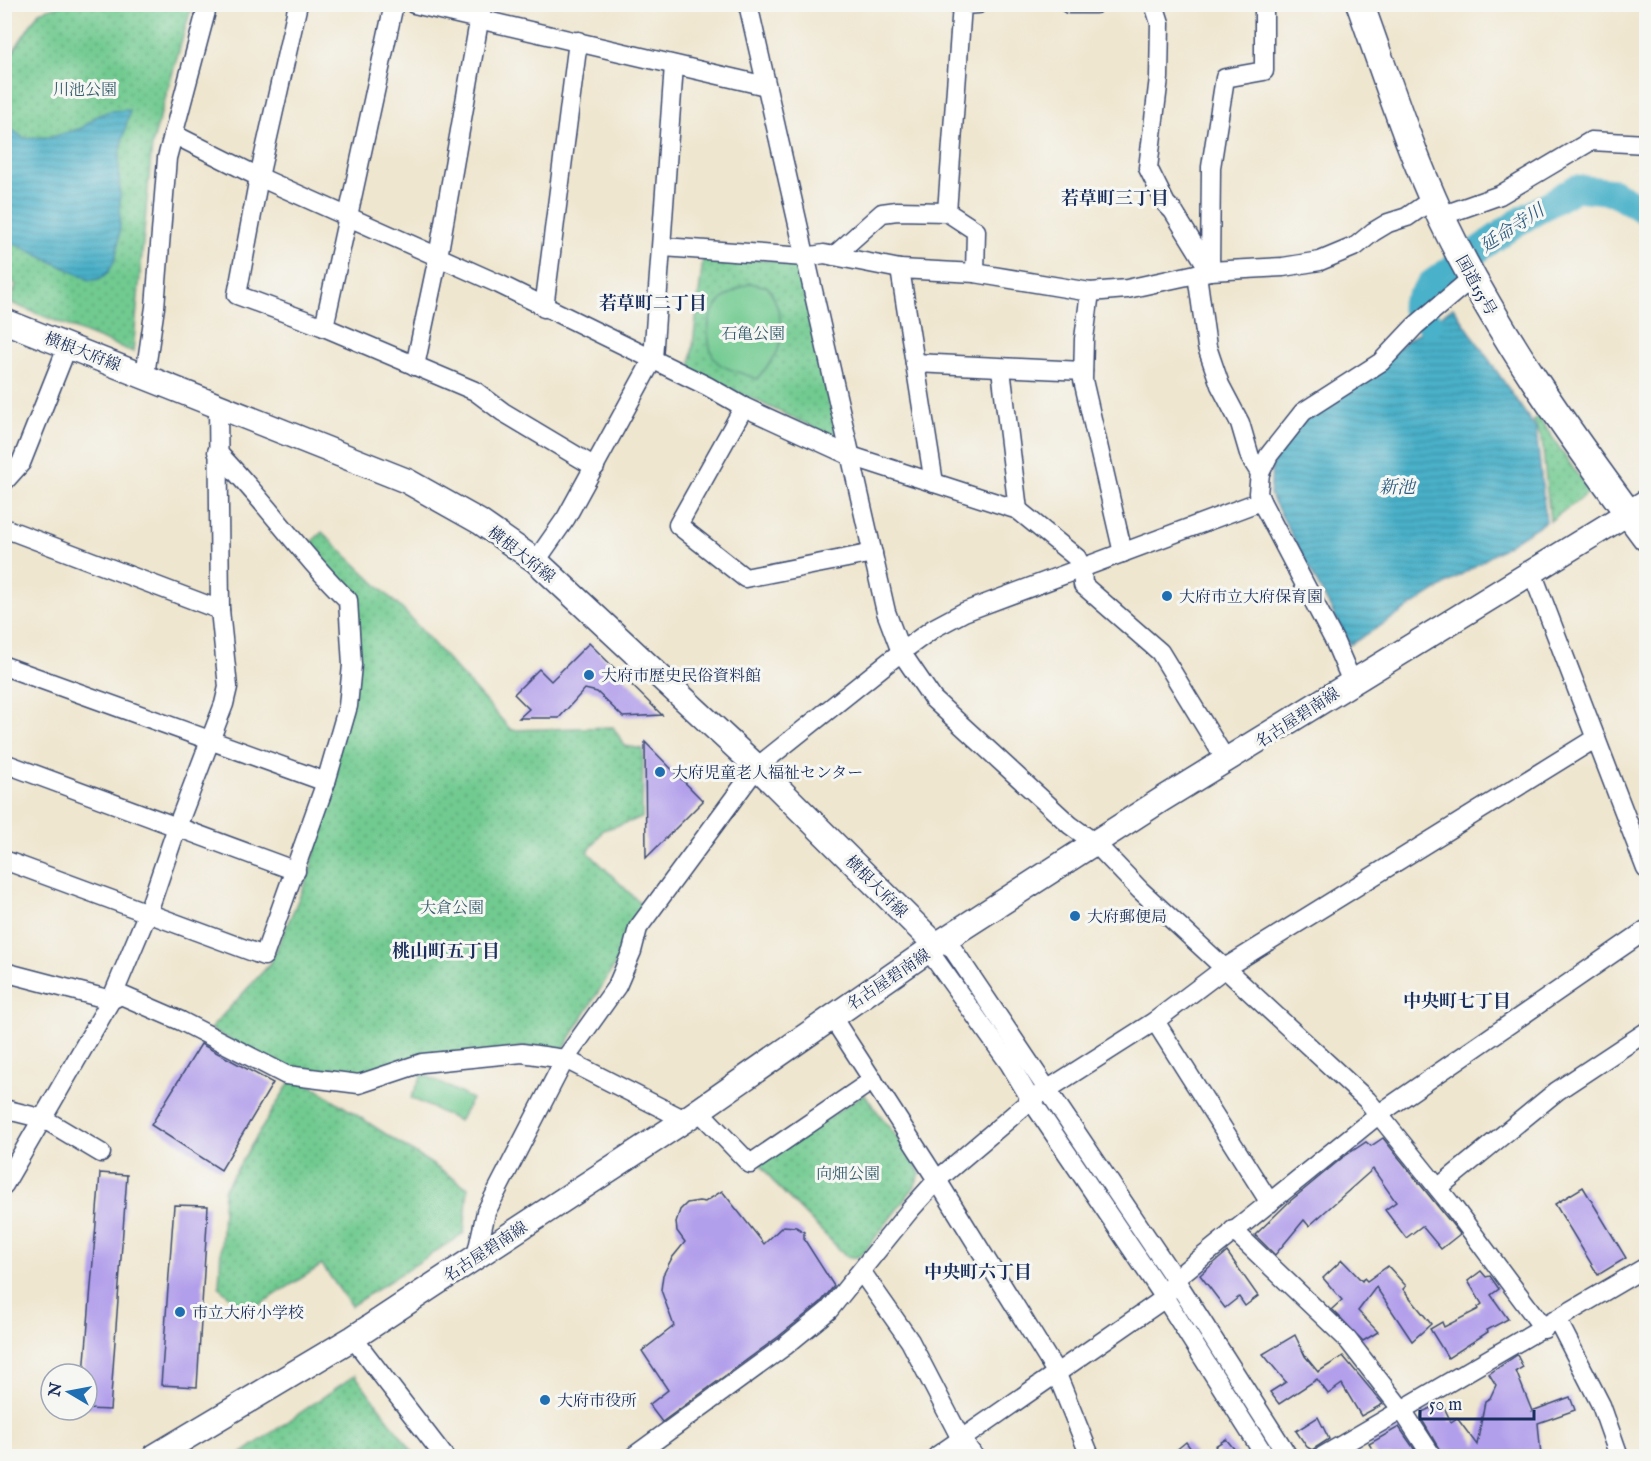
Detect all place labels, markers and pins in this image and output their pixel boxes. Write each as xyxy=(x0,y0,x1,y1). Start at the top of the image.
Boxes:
place label: 大府市立大府保育園 xyxy=(1179,588,1323,608)
marker: 大府市立大府保育園 xyxy=(1160,589,1174,603)
place label: 大府市歴史民俗資料館 xyxy=(601,667,761,687)
marker: 大府市歴史民俗資料館 xyxy=(582,668,596,682)
place label: 大府児童老人福祉センター xyxy=(672,764,863,784)
marker: 大府児童老人福祉センター xyxy=(653,765,667,779)
place label: 大府郵便局 xyxy=(1087,908,1167,928)
marker: 大府郵便局 xyxy=(1068,909,1082,923)
place label: 市立大府小学校 xyxy=(192,1304,304,1324)
marker: 市立大府小学校 xyxy=(173,1305,187,1319)
place label: 大府市役所 xyxy=(557,1392,637,1412)
marker: 大府市役所 xyxy=(538,1393,552,1407)

